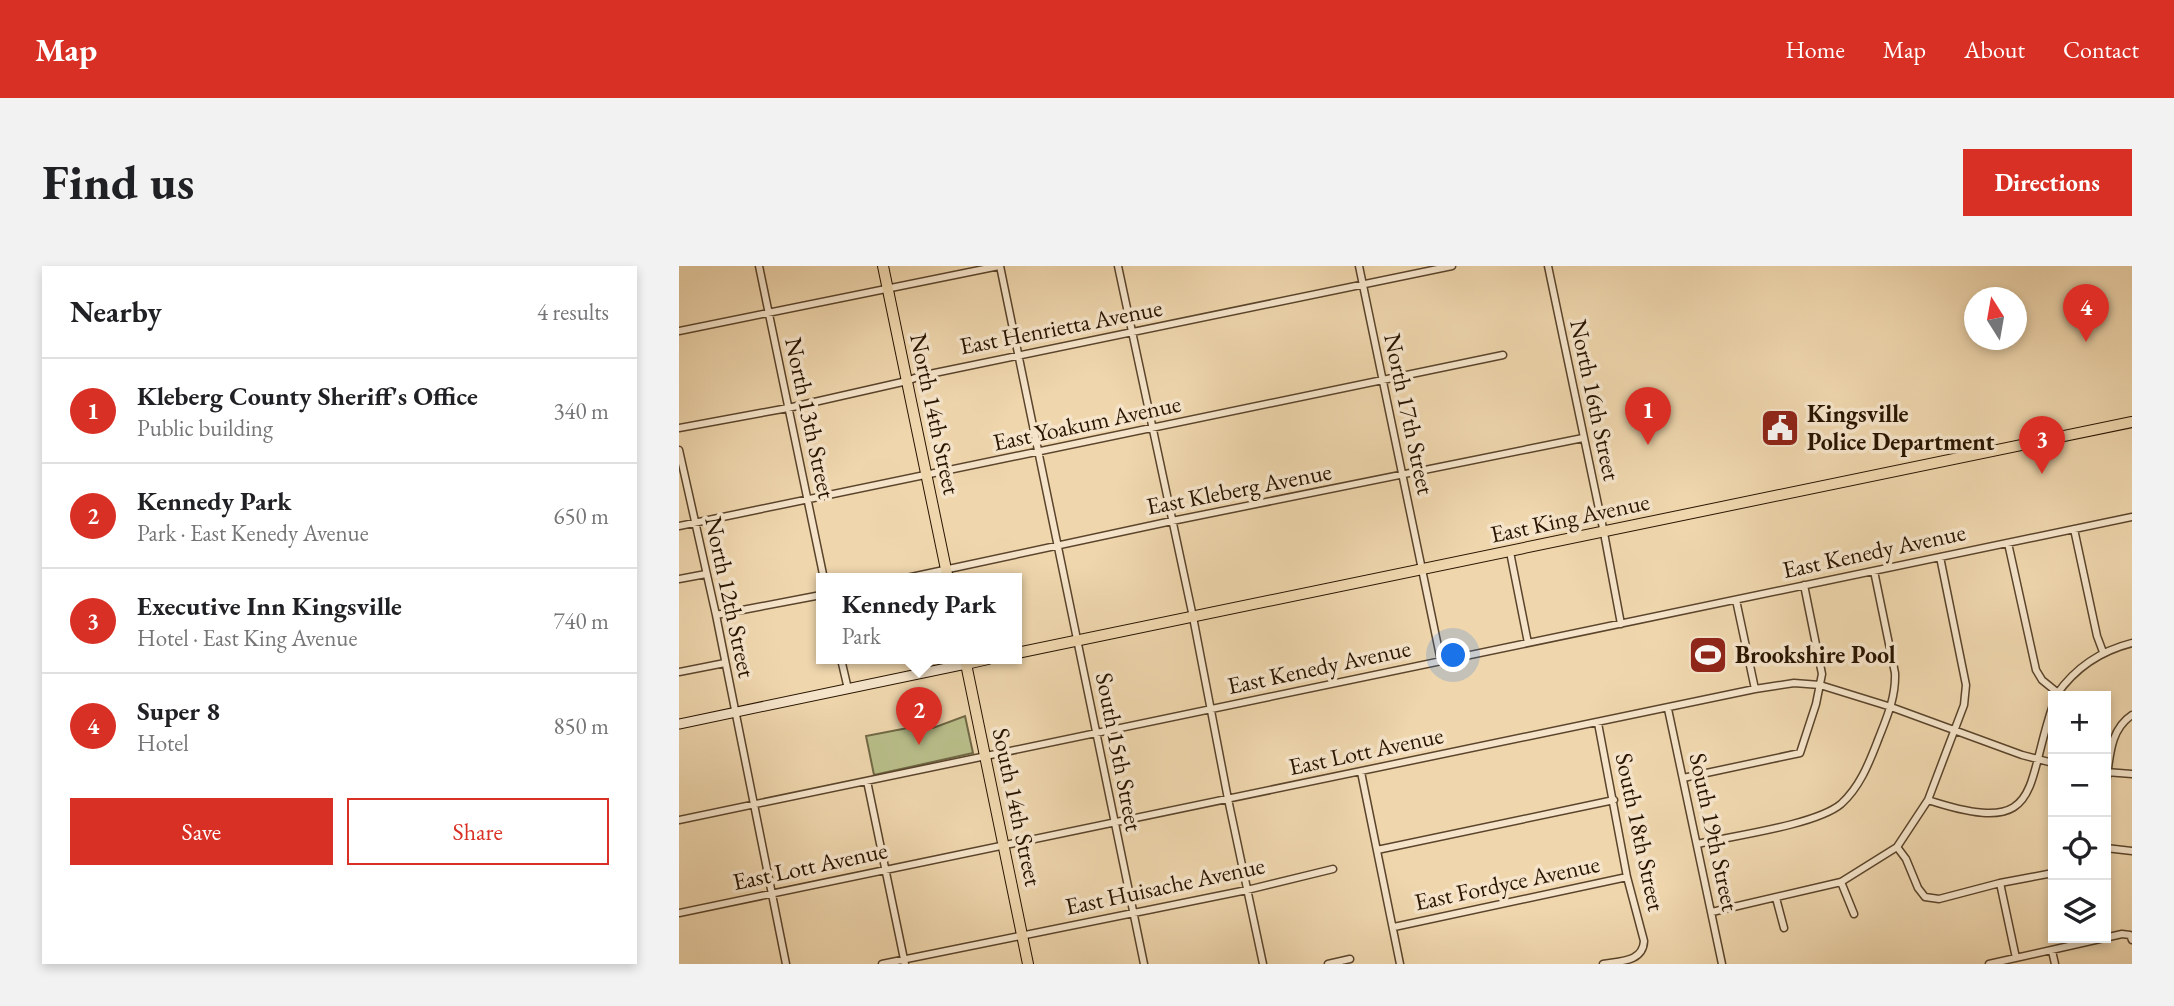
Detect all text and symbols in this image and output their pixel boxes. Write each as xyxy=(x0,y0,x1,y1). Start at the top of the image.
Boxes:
text: Map xyxy=(35,28,97,71)
text: Home xyxy=(1785,34,1845,65)
text: Map xyxy=(1883,34,1926,65)
text: About xyxy=(1964,34,2025,65)
text: Contact xyxy=(2063,34,2139,65)
button: Directions xyxy=(1963,149,2132,216)
text: Find us xyxy=(42,150,194,214)
pin: 4 xyxy=(2063,284,2109,342)
north arrow xyxy=(1964,287,2027,350)
text: Nearby xyxy=(70,292,162,331)
street label: East Henrietta Avenue xyxy=(957,292,1165,361)
text: 4 results xyxy=(537,297,609,327)
street label: North 16th Street xyxy=(1563,316,1628,484)
street label: North 14th Street xyxy=(903,330,968,498)
street label: North 17th Street xyxy=(1377,330,1442,498)
street label: North 13th Street xyxy=(778,334,843,502)
text: Kleberg County Sheriff's Office xyxy=(137,379,478,413)
street label: East Yoakum Avenue xyxy=(990,387,1184,458)
pin: 1 xyxy=(1625,387,1671,445)
text: 1 xyxy=(87,396,99,426)
text: 340 m xyxy=(553,396,609,426)
place label: Kingsville Police Department xyxy=(1807,398,1995,457)
public building icon: Kingsville Police Department xyxy=(1759,407,1801,449)
text: Public building xyxy=(137,413,273,443)
pin: 3 xyxy=(2019,416,2065,474)
street label: East Kleberg Avenue xyxy=(1144,455,1334,522)
text: Kennedy Park xyxy=(137,484,292,518)
street label: East King Avenue xyxy=(1488,486,1652,549)
text: 2 xyxy=(87,501,99,531)
text: 650 m xyxy=(553,501,609,531)
street label: North 12th Street xyxy=(698,513,763,681)
street label: East Kenedy Avenue xyxy=(1779,516,1968,585)
text: Park · East Kenedy Avenue xyxy=(137,518,369,548)
popup xyxy=(816,573,1022,664)
text: Kennedy Park xyxy=(842,587,996,621)
text: Executive Inn Kingsville xyxy=(137,589,402,623)
text: 3 xyxy=(87,606,99,636)
text: 740 m xyxy=(553,606,609,636)
text: Park xyxy=(842,621,881,651)
text: Hotel · East King Avenue xyxy=(137,623,357,653)
street label: East Kenedy Avenue xyxy=(1224,632,1413,701)
sports icon: Brookshire Pool xyxy=(1687,634,1729,676)
your location xyxy=(1436,638,1470,672)
place label: Brookshire Pool xyxy=(1735,639,1896,670)
street label: South 15th Street xyxy=(1089,670,1150,834)
pin: 2 xyxy=(896,687,942,745)
map controls xyxy=(2048,691,2111,943)
button: + xyxy=(2048,691,2111,754)
text: Super 8 xyxy=(137,694,220,728)
text: 4 xyxy=(87,711,99,741)
text: 850 m xyxy=(553,711,609,741)
street label: East Lott Avenue xyxy=(1286,719,1446,782)
street label: South 14th Street xyxy=(986,725,1049,889)
text: Hotel xyxy=(137,728,189,758)
street label: South 18th Street xyxy=(1609,750,1672,914)
street label: South 19th Street xyxy=(1683,750,1746,914)
button: − xyxy=(2048,754,2111,817)
button: Save xyxy=(70,798,333,865)
button: Share xyxy=(347,798,609,865)
button: locate xyxy=(2048,817,2111,880)
street label: East Lott Avenue xyxy=(730,834,890,897)
street label: East Fordyce Avenue xyxy=(1412,848,1602,917)
street label: East Huisache Avenue xyxy=(1062,849,1267,922)
button: layers xyxy=(2048,880,2111,943)

